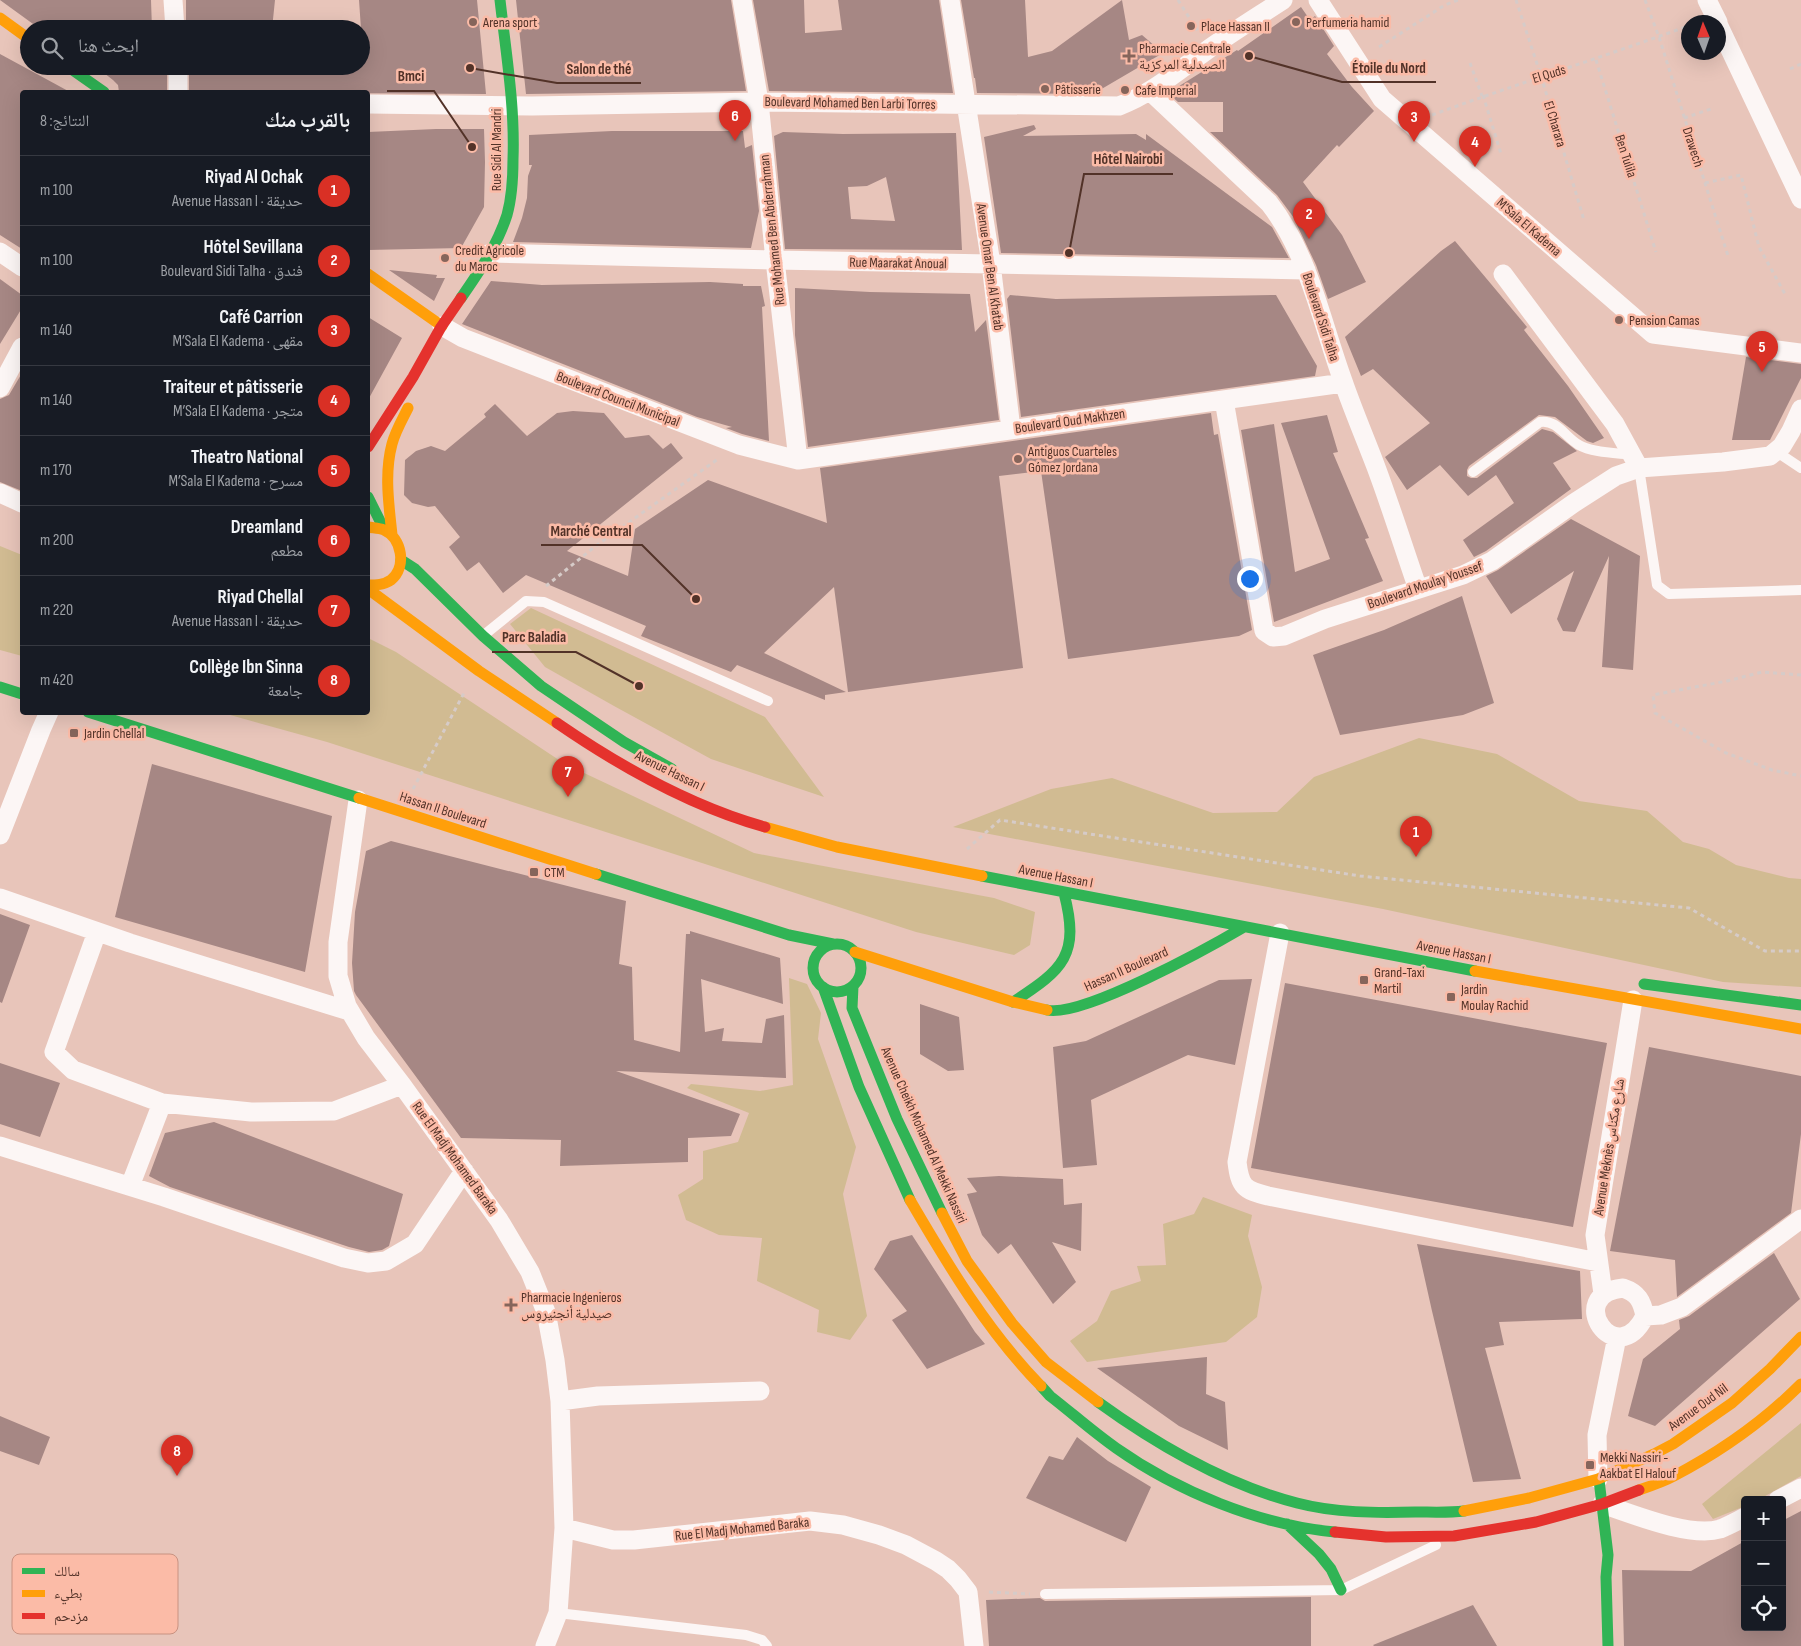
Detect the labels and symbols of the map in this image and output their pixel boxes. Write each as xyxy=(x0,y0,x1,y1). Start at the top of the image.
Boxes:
place label: Arena sport xyxy=(482,14,537,31)
place label: Perfumeria hamid xyxy=(1306,14,1389,31)
north arrow xyxy=(1681,15,1726,60)
marker: Arena sport xyxy=(467,16,479,28)
marker: Perfumeria hamid xyxy=(1290,16,1302,28)
place label: Place Hassan II xyxy=(1201,18,1270,35)
marker: Place Hassan II xyxy=(1185,20,1197,32)
place label: Pharmacie Centrale الصيدلية المركزية xyxy=(1139,40,1231,73)
marker: Pharmacie Centrale الصيدلية المركزية xyxy=(1123,50,1135,62)
callout: Étoile du Nord xyxy=(1342,52,1436,82)
callout: Salon de thé xyxy=(557,53,641,83)
text: Étoile du Nord xyxy=(1352,59,1426,78)
text: Salon de thé xyxy=(567,60,631,79)
callout: Bmci xyxy=(387,61,434,91)
street label: El Quds xyxy=(1530,61,1568,87)
text: Bmci xyxy=(398,67,424,86)
place label: Pâtisserie xyxy=(1055,81,1101,98)
place label: Cafe Imperial xyxy=(1135,82,1196,99)
marker: Pâtisserie xyxy=(1039,83,1051,95)
marker: Cafe Imperial xyxy=(1119,84,1131,96)
street label: Boulevard Mohamed Ben Larbi Torres xyxy=(764,93,936,113)
street label: El Charara xyxy=(1540,99,1570,149)
pin: 6 xyxy=(719,100,751,141)
pin: 3 xyxy=(1398,101,1430,142)
street label: Rue Sidi Al Mandri xyxy=(488,109,505,191)
street label: Drawech xyxy=(1679,125,1707,169)
pin: 4 xyxy=(1459,126,1491,167)
street label: Ben Tulila xyxy=(1611,132,1641,180)
callout: Hôtel Nairobi xyxy=(1084,144,1173,174)
text: Hôtel Nairobi xyxy=(1094,150,1162,169)
street label: Rue Mohamed Ben Abderrahman xyxy=(756,154,788,306)
street label: M’Sala El Kadema xyxy=(1493,194,1565,260)
pin: 2 xyxy=(1293,198,1325,239)
street label: Avenue Omar Ben Al Khatab xyxy=(973,201,1007,332)
place label: Credit Agricole du Maroc xyxy=(455,242,524,275)
marker: Credit Agricole du Maroc xyxy=(439,252,451,264)
street label: Rue Maarakat Anoual xyxy=(849,254,947,272)
street label: Boulevard Sidi Talha xyxy=(1299,271,1343,363)
place label: Pension Camas xyxy=(1629,312,1700,329)
marker: Pension Camas xyxy=(1613,314,1625,326)
pin: 5 xyxy=(1746,331,1778,372)
street label: Boulevard Council Municipal xyxy=(554,368,682,430)
street label: Boulevard Oud Makhzen xyxy=(1014,405,1126,437)
place label: Antiguos Cuarteles Gómez Jordana xyxy=(1027,443,1117,476)
marker: Antiguos Cuarteles Gómez Jordana xyxy=(1012,453,1024,465)
callout: Marché Central xyxy=(541,515,642,545)
text: Marché Central xyxy=(550,522,632,541)
street label: Boulevard Moulay Youssef xyxy=(1365,557,1486,613)
your location xyxy=(1237,566,1263,592)
callout: Parc Baladia xyxy=(492,622,576,652)
text: Parc Baladia xyxy=(502,628,566,647)
place label: Jardin Chellal xyxy=(83,725,144,742)
marker: Jardin Chellal xyxy=(68,727,80,739)
street label: Avenue Hassan I xyxy=(632,746,708,795)
pin: 7 xyxy=(552,756,584,797)
street label: Hassan II Boulevard xyxy=(398,788,489,832)
pin: 1 xyxy=(1400,816,1432,857)
street label: Avenue Hassan I xyxy=(1016,860,1095,892)
place label: CTM xyxy=(544,864,565,881)
marker: CTM xyxy=(528,866,540,878)
street label: Avenue Hassan I xyxy=(1414,936,1493,968)
street label: Hassan II Boulevard xyxy=(1081,943,1171,995)
place label: Grand-Taxi Martil xyxy=(1374,964,1425,997)
marker: Grand-Taxi Martil xyxy=(1358,974,1370,986)
place label: Jardin Moulay Rachid xyxy=(1460,981,1528,1014)
marker: Jardin Moulay Rachid xyxy=(1445,991,1457,1003)
street label: Avenue Cheikh Mohamed Al Mekki Nassiri xyxy=(877,1043,971,1226)
street label: Avenue Meknès شارع مكناس xyxy=(1590,1077,1629,1218)
street label: Rue El Madj Mohamed Baraka xyxy=(408,1098,502,1218)
place label: Pharmacie Ingenieros صيدلية أنجنيروس xyxy=(521,1289,622,1322)
marker: Pharmacie Ingenieros صيدلية أنجنيروس xyxy=(505,1299,517,1311)
street label: Avenue Oud Nil xyxy=(1664,1380,1731,1435)
pin: 8 xyxy=(161,1435,193,1476)
place label: Mekki Nassiri - Aakbat El Halouf xyxy=(1599,1449,1677,1482)
marker: Mekki Nassiri - Aakbat El Halouf xyxy=(1584,1459,1596,1471)
street label: Rue El Madj Mohamed Baraka xyxy=(674,1513,810,1545)
legend xyxy=(12,1554,178,1634)
text: سالك xyxy=(54,1563,80,1580)
text: بطيء xyxy=(54,1585,83,1605)
text: مزدحم xyxy=(54,1608,88,1626)

